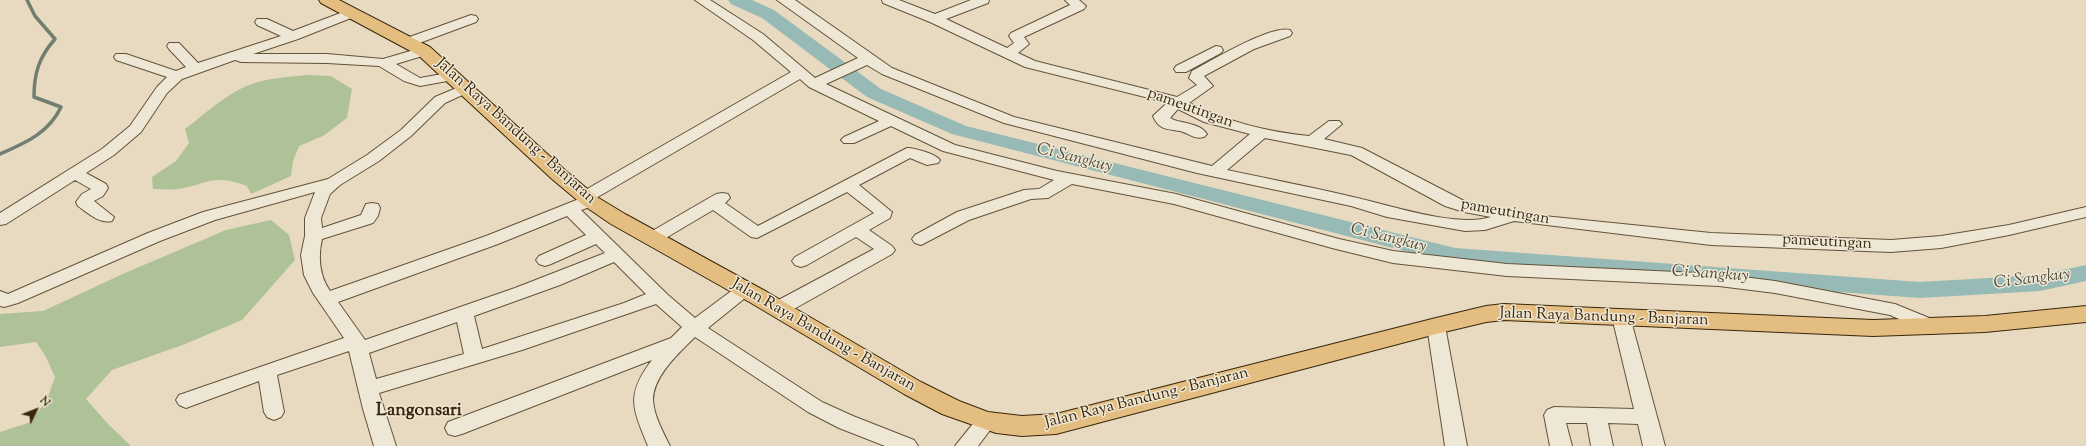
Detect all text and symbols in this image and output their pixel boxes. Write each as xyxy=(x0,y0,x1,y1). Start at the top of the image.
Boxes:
street label: Jalan Raya Bandung - Banjaran xyxy=(431,55,599,209)
street label: pameutingan xyxy=(1144,85,1236,133)
water label: Ci Sangkuy xyxy=(1034,140,1114,178)
street label: pameutingan xyxy=(1459,196,1551,230)
water label: Ci Sangkuy xyxy=(1348,220,1428,258)
street label: pameutingan xyxy=(1782,231,1872,255)
water label: Ci Sangkuy xyxy=(1671,262,1749,288)
water label: Ci Sangkuy xyxy=(1993,265,2071,295)
street label: Jalan Raya Bandung - Banjaran xyxy=(728,275,918,397)
street label: Jalan Raya Bandung - Banjaran xyxy=(1499,305,1709,331)
street label: Jalan Raya Bandung - Banjaran xyxy=(1043,364,1251,434)
north arrow xyxy=(16,390,56,430)
text: N xyxy=(36,393,54,410)
district label: Langonsari xyxy=(376,401,462,423)

